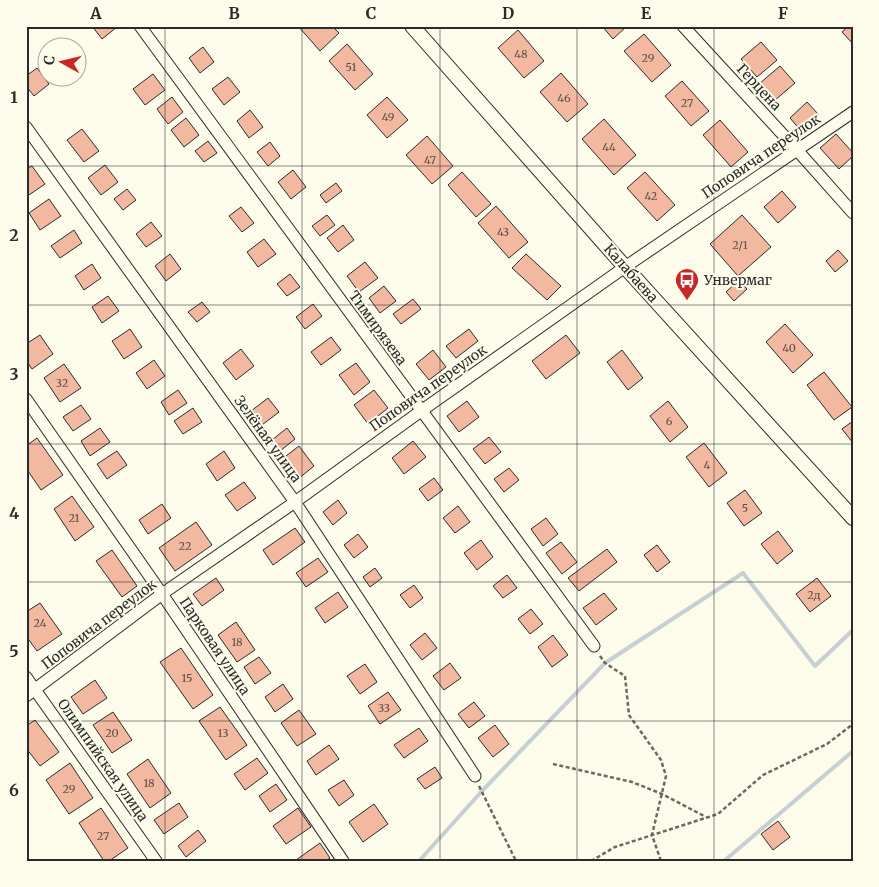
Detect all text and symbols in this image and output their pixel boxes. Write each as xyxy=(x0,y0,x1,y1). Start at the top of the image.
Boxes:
text: A xyxy=(89,3,102,23)
text: B xyxy=(228,3,240,23)
text: C xyxy=(366,3,376,23)
text: D xyxy=(502,3,514,23)
text: E xyxy=(641,3,652,23)
text: F xyxy=(778,3,788,23)
north arrow xyxy=(38,38,88,88)
house number: 48 xyxy=(514,47,528,61)
house number: 29 xyxy=(642,51,655,65)
text: С xyxy=(40,54,59,66)
house number: 51 xyxy=(346,60,356,74)
street label: Герцена xyxy=(733,60,786,115)
text: 1 xyxy=(10,87,18,107)
house number: 46 xyxy=(557,91,571,105)
house number: 27 xyxy=(681,96,693,110)
house number: 49 xyxy=(382,110,395,124)
street label: Поповича переулок xyxy=(698,110,824,202)
house number: 44 xyxy=(602,140,616,154)
house number: 47 xyxy=(424,153,436,167)
house number: 42 xyxy=(645,189,657,203)
text: 2 xyxy=(9,225,19,245)
house number: 43 xyxy=(497,225,509,239)
house number: 2/1 xyxy=(732,238,748,252)
street label: Калабаева xyxy=(600,240,662,306)
bus stop icon: Унвермаг xyxy=(674,267,700,301)
place label: Унвермаг xyxy=(703,271,772,289)
street label: Тимирязева xyxy=(345,287,411,369)
street label: Поповича переулок xyxy=(366,341,490,435)
house number: 40 xyxy=(782,341,796,355)
text: 3 xyxy=(9,364,19,384)
house number: 32 xyxy=(56,376,68,390)
street label: Зелёная улица xyxy=(230,392,306,486)
house number: 6 xyxy=(666,414,673,428)
house number: 4 xyxy=(704,458,711,472)
house number: 5 xyxy=(742,501,748,515)
text: 4 xyxy=(9,503,19,523)
house number: 21 xyxy=(68,511,80,525)
house number: 22 xyxy=(179,539,191,553)
street label: Поповича переулок xyxy=(38,575,160,673)
house number: 2д xyxy=(807,588,821,602)
street label: Парковая улица xyxy=(176,594,255,699)
house number: 24 xyxy=(34,616,47,630)
house number: 18 xyxy=(231,635,243,649)
text: 5 xyxy=(9,641,19,661)
house number: 15 xyxy=(181,671,193,685)
street label: Олимпийская улица xyxy=(54,695,152,825)
house number: 33 xyxy=(378,701,390,715)
house number: 20 xyxy=(105,726,119,740)
house number: 13 xyxy=(218,726,228,740)
house number: 18 xyxy=(143,776,155,790)
text: 6 xyxy=(9,780,19,800)
house number: 29 xyxy=(63,782,76,796)
house number: 27 xyxy=(97,829,109,843)

